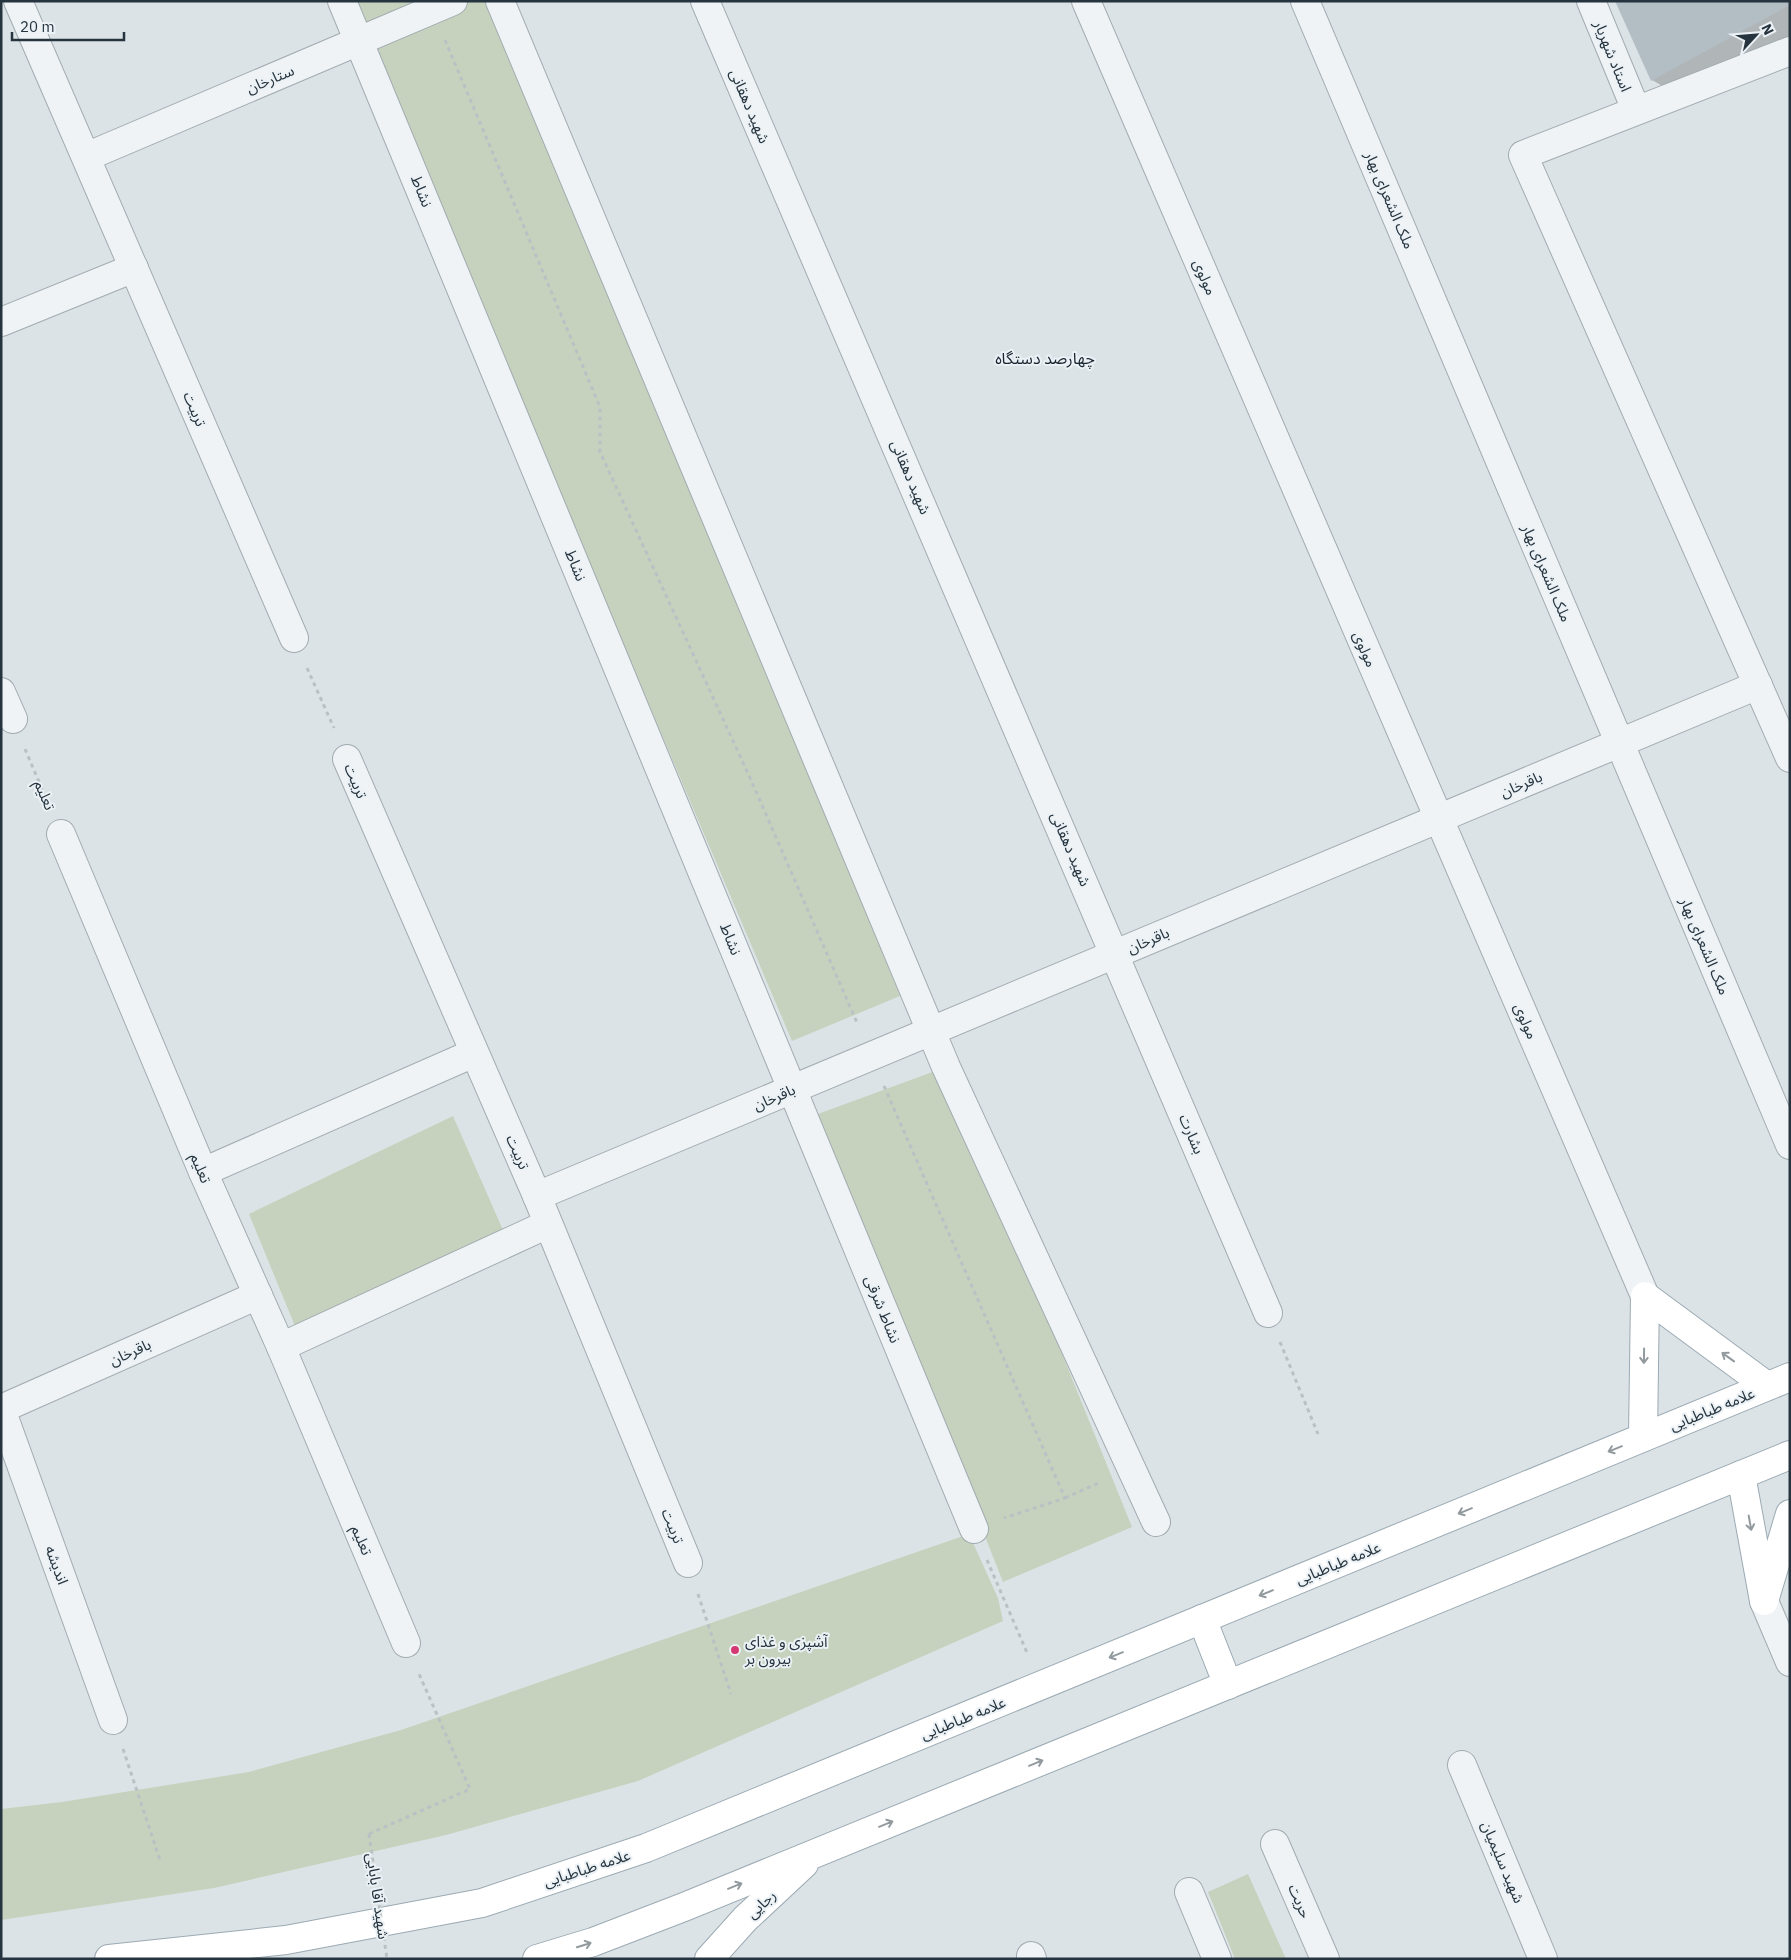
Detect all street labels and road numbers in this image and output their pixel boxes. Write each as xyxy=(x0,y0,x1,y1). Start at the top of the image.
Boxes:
street label: استاد شهریار xyxy=(1590,17,1636,94)
street label: ستارخان xyxy=(243,60,297,98)
street label: شهید دهقانی xyxy=(726,66,774,146)
street label: ملک الشعرای بهار xyxy=(1361,147,1419,252)
street label: نشاط xyxy=(407,172,437,210)
street label: مولوی xyxy=(1189,256,1221,298)
street label: تربیت xyxy=(179,389,211,429)
street label: شهید دهقانی xyxy=(887,437,935,517)
street label: ملک الشعرای بهار xyxy=(1518,520,1576,625)
street label: نشاط xyxy=(561,546,591,584)
street label: مولوی xyxy=(1349,628,1381,670)
street label: تربیت xyxy=(340,761,372,801)
street label: باقرخان xyxy=(1497,767,1545,801)
street label: تعلیم xyxy=(28,777,60,814)
street label: شهید دهقانی xyxy=(1047,809,1095,889)
street label: ملک الشعرای بهار xyxy=(1676,893,1734,998)
street label: نشاط xyxy=(716,920,746,958)
street label: باقرخان xyxy=(1124,923,1172,957)
street label: مولوی xyxy=(1510,1000,1542,1042)
street label: باقرخان xyxy=(750,1080,798,1114)
street label: بشارت xyxy=(1175,1111,1209,1157)
street label: تربیت xyxy=(502,1132,534,1172)
street label: تعلیم xyxy=(184,1150,216,1187)
street label: نشاط شرقی xyxy=(861,1272,905,1346)
street label: باقرخان xyxy=(106,1334,154,1370)
street label: علامه طباطبایی xyxy=(1667,1383,1758,1435)
street label: تربیت xyxy=(657,1506,689,1546)
street label: تعلیم xyxy=(345,1522,377,1559)
street label: علامه طباطبایی xyxy=(1293,1537,1384,1589)
street label: اندیشه xyxy=(41,1543,73,1587)
street label: علامه طباطبایی xyxy=(918,1692,1009,1744)
street label: شهید سلیمیان xyxy=(1477,1818,1529,1906)
street label: علامه طباطبایی xyxy=(541,1845,633,1891)
street label: شهید آقا بابایی xyxy=(363,1852,393,1941)
street label: حریت xyxy=(1284,1881,1316,1921)
street label: رجایی xyxy=(742,1886,780,1922)

